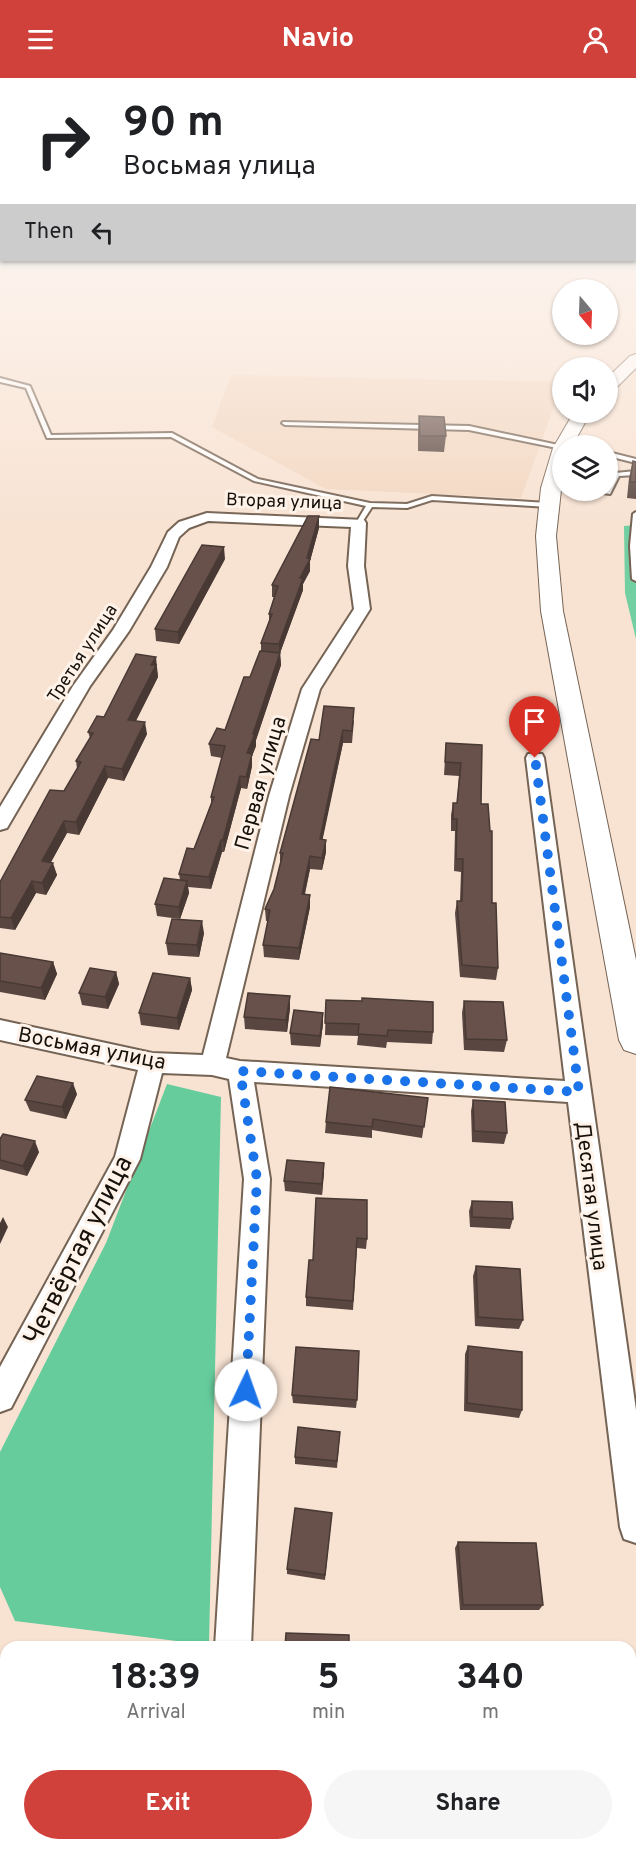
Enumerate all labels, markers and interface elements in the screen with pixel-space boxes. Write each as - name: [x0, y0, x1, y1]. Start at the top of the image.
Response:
- text: Navio: [282, 22, 354, 56]
- icon: menu: [24, 23, 57, 56]
- icon: person: [579, 23, 612, 56]
- text: 90 m: [123, 98, 224, 151]
- icon: right: [24, 102, 102, 180]
- text: Восьмая улица: [123, 150, 316, 184]
- icon: left: [86, 216, 119, 249]
- text: Then: [24, 219, 74, 246]
- north arrow: [552, 279, 618, 345]
- map controls: [552, 279, 618, 501]
- button: sound: [552, 357, 618, 423]
- button: layers: [552, 435, 618, 501]
- street label: Вторая улица: [226, 489, 342, 516]
- street label: Третья улица: [43, 600, 124, 707]
- pin: [509, 696, 560, 758]
- icon: arrive: [518, 705, 551, 738]
- street label: Первая улица: [229, 713, 293, 853]
- street label: Восьмая улица: [16, 1022, 168, 1077]
- street label: Десятая улица: [568, 1120, 613, 1272]
- street label: Четвёртая улица: [17, 1151, 141, 1352]
- position arrow: [214, 1358, 278, 1422]
- text: 18:39: [111, 1656, 201, 1702]
- text: 5: [318, 1656, 340, 1702]
- text: 340: [456, 1656, 525, 1702]
- text: Arrival: [126, 1700, 186, 1726]
- text: min: [312, 1700, 345, 1726]
- text: m: [482, 1700, 499, 1726]
- button: Exit: [24, 1770, 312, 1839]
- button: Share: [324, 1770, 612, 1839]

